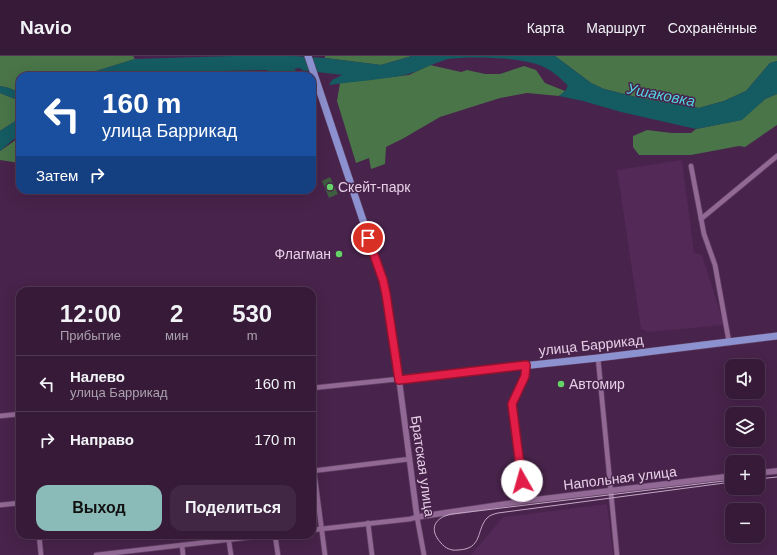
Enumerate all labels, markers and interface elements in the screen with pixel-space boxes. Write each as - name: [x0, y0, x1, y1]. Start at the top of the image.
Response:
- text: Navio: [20, 17, 72, 38]
- text: Карта: [527, 20, 564, 36]
- text: Маршрут: [586, 20, 646, 36]
- text: Сохранённые: [668, 20, 757, 36]
- water label: Ушаковка: [625, 79, 697, 109]
- icon: left: [36, 88, 88, 140]
- text: 160 m: [102, 88, 181, 119]
- text: улица Баррикад: [102, 121, 237, 141]
- icon: right: [86, 164, 108, 186]
- text: Затем: [36, 167, 78, 184]
- place label: Скейт-парк: [338, 179, 411, 195]
- marker: Скейт-парк: [325, 182, 335, 192]
- pin: [351, 221, 385, 255]
- icon: arrive: [357, 227, 379, 249]
- place label: Флагман: [275, 246, 331, 262]
- marker: Флагман: [334, 249, 344, 259]
- text: 12:00: [60, 300, 121, 327]
- text: 2: [170, 300, 183, 327]
- text: 530: [232, 300, 272, 327]
- text: Прибытие: [60, 328, 121, 343]
- text: мин: [165, 328, 188, 343]
- text: m: [247, 328, 258, 343]
- street label: улица Баррикад: [538, 332, 644, 358]
- map controls: [725, 359, 765, 543]
- button: sound: [725, 359, 765, 399]
- text: Налево: [70, 368, 125, 385]
- icon: left: [36, 373, 58, 395]
- text: 160 m: [254, 375, 296, 392]
- place label: Автомир: [569, 376, 625, 392]
- marker: Автомир: [556, 379, 566, 389]
- text: улица Баррикад: [70, 385, 168, 400]
- button: layers: [725, 407, 765, 447]
- street label: Братская улица: [408, 414, 438, 518]
- icon: right: [36, 429, 58, 451]
- text: Направо: [70, 431, 134, 448]
- text: 170 m: [254, 431, 296, 448]
- button: +: [725, 455, 765, 495]
- position arrow: [501, 460, 543, 502]
- street label: Напольная улица: [562, 463, 678, 493]
- button: Выход: [36, 485, 162, 531]
- button: Поделиться: [170, 485, 296, 531]
- button: −: [725, 503, 765, 543]

